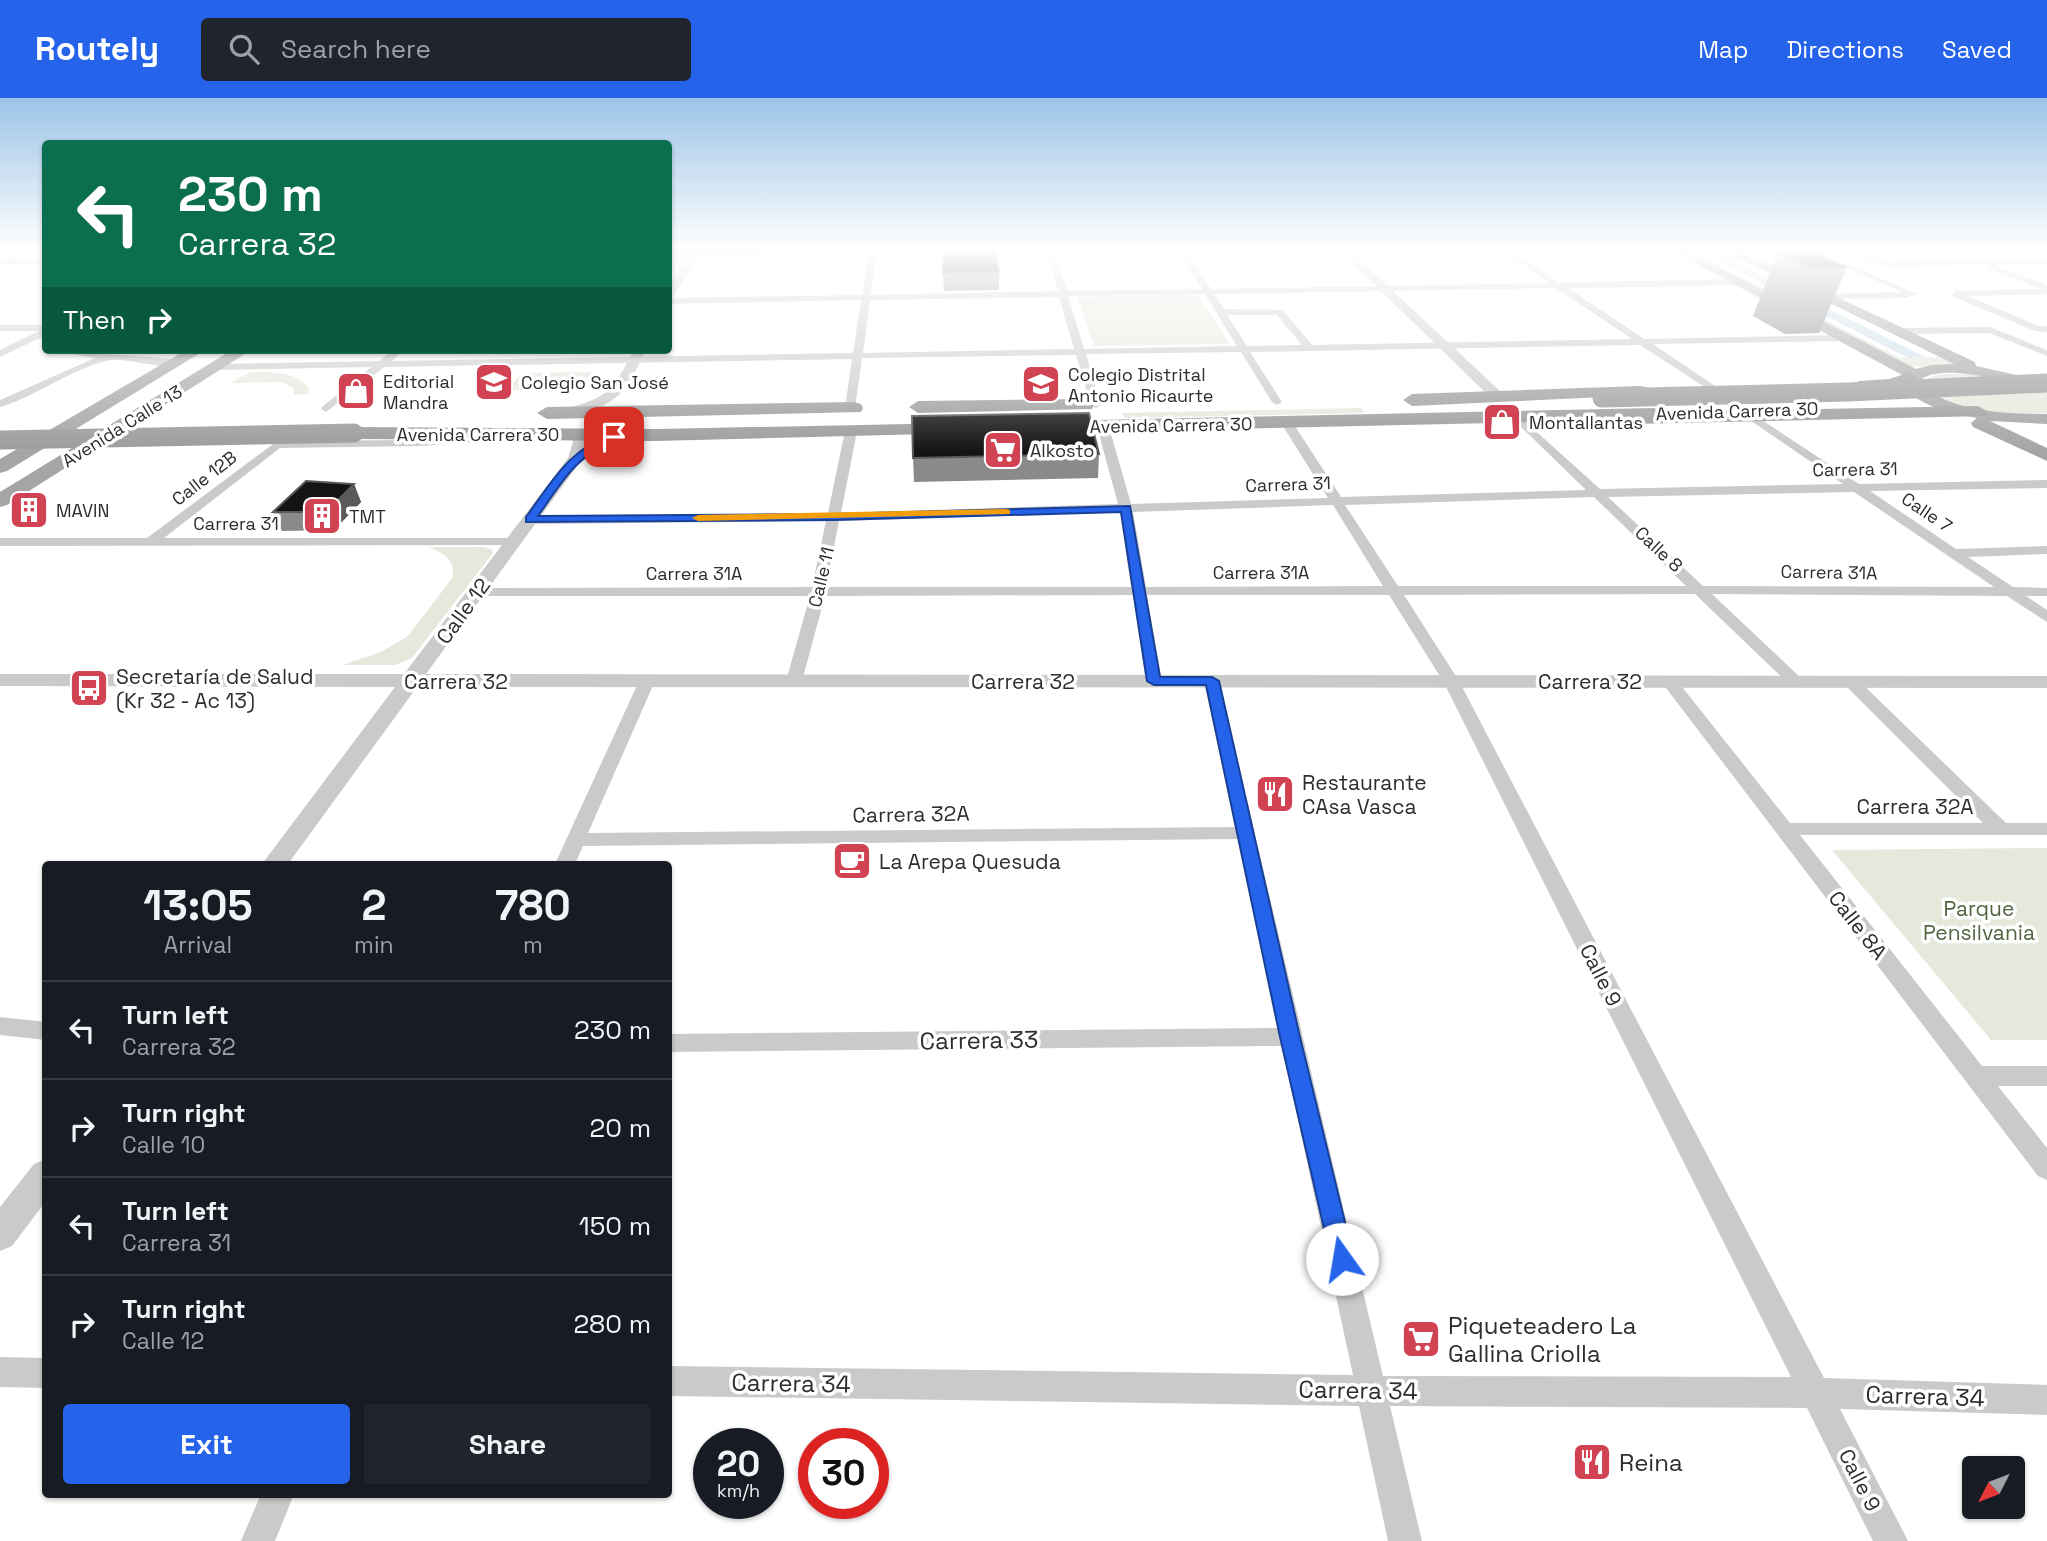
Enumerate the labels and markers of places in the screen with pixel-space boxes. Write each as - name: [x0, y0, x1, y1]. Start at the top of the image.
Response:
- school or university icon: Colegio San José: [473, 361, 515, 403]
- school or university icon: Colegio Distrital Antonio Ricaurte: [1020, 363, 1062, 405]
- place label: Colegio Distrital Antonio Ricaurte: [1068, 363, 1213, 407]
- shop icon: Editorial Mandra: [335, 370, 377, 412]
- place label: Editorial Mandra: [383, 370, 454, 414]
- place label: Colegio San José: [521, 371, 669, 394]
- shop icon: Montallantas: [1481, 401, 1523, 443]
- pin: [584, 407, 644, 467]
- place label: Montallantas: [1529, 411, 1643, 434]
- supermarket icon: Alkosto: [982, 429, 1024, 471]
- place label: Alkosto: [1030, 439, 1094, 462]
- building icon: MAVIN: [8, 489, 50, 531]
- building icon: TMT: [301, 495, 343, 537]
- place label: MAVIN: [56, 499, 109, 522]
- place label: TMT: [349, 505, 386, 528]
- place label: Secretaría de Salud (Kr 32 - Ac 13): [116, 663, 313, 714]
- bus stop icon: Secretaría de Salud (Kr 32 - Ac 13): [68, 667, 110, 709]
- place label: Restaurante CAsa Vasca: [1302, 769, 1427, 820]
- restaurant icon: Restaurante CAsa Vasca: [1254, 773, 1296, 815]
- cafe icon: La Arepa Quesuda: [831, 840, 873, 882]
- place label: La Arepa Quesuda: [879, 848, 1061, 875]
- place label: Piqueteadero La Gallina Criolla: [1448, 1310, 1637, 1369]
- supermarket icon: Piqueteadero La Gallina Criolla: [1400, 1318, 1442, 1360]
- restaurant icon: Reina: [1571, 1441, 1613, 1483]
- place label: Reina: [1619, 1447, 1683, 1478]

